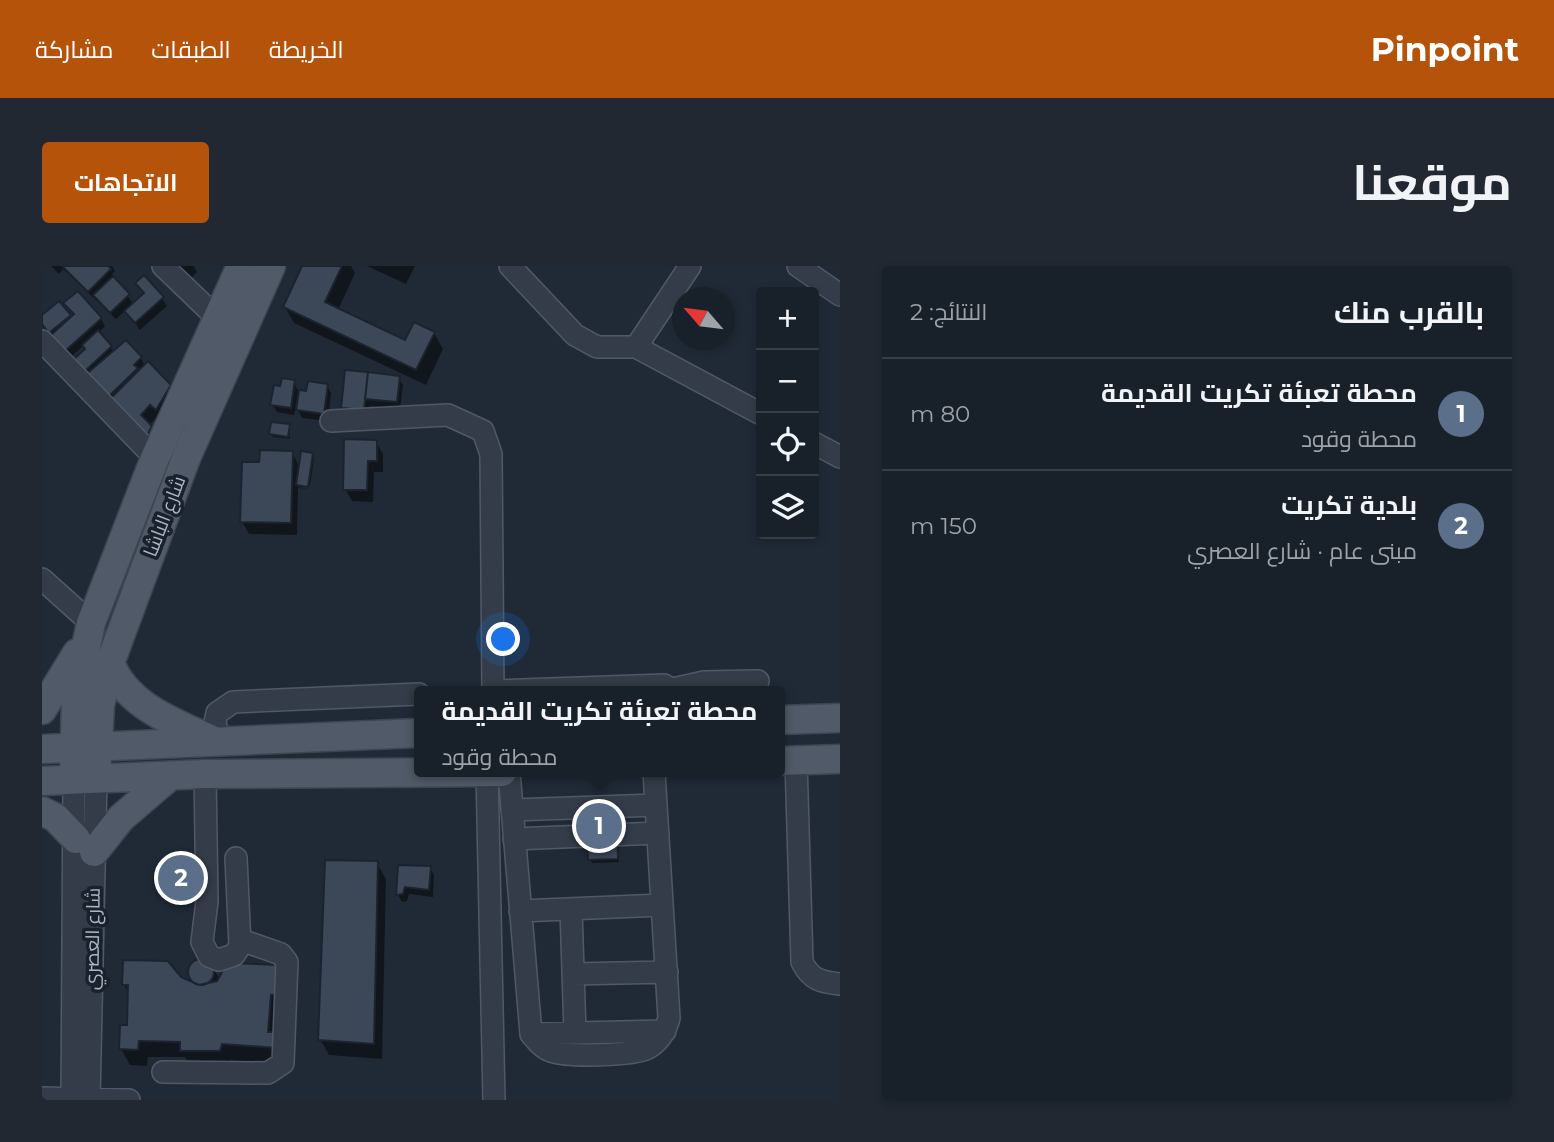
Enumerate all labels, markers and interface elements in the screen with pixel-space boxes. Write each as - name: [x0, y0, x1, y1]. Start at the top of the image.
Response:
- text: Pinpoint: [1371, 29, 1519, 69]
- text: مشاركة: [35, 35, 113, 64]
- text: الطبقات: [151, 35, 231, 64]
- text: الخريطة: [269, 35, 344, 64]
- button: الاتجاهات: [42, 142, 209, 223]
- text: موقعنا: [1352, 153, 1512, 212]
- north arrow: [672, 287, 735, 350]
- map controls: [756, 287, 819, 539]
- button: +: [756, 287, 819, 350]
- text: بالقرب منك: [1334, 294, 1484, 331]
- text: النتائج: 2: [910, 298, 987, 326]
- button: −: [756, 350, 819, 413]
- text: محطة تعبئة تكريت القديمة: [1101, 377, 1417, 409]
- text: 80 m: [910, 400, 970, 428]
- text: 1: [1456, 400, 1466, 428]
- button: locate: [756, 413, 819, 476]
- text: محطة وقود: [1301, 425, 1417, 453]
- street label: شارع الباشا: [139, 473, 192, 561]
- button: layers: [756, 476, 819, 539]
- text: بلدية تكريت: [1281, 489, 1417, 521]
- text: 150 m: [910, 512, 977, 540]
- text: 2: [1454, 512, 1468, 540]
- text: مبنى عام · شارع العصري: [1187, 537, 1417, 565]
- your location: [486, 622, 520, 656]
- popup: [414, 686, 785, 777]
- text: محطة تعبئة تكريت القديمة: [441, 695, 758, 727]
- text: محطة وقود: [441, 743, 558, 771]
- pin: 1: [576, 800, 622, 852]
- pin: 2: [158, 852, 204, 904]
- street label: شارع العصري: [80, 888, 108, 991]

